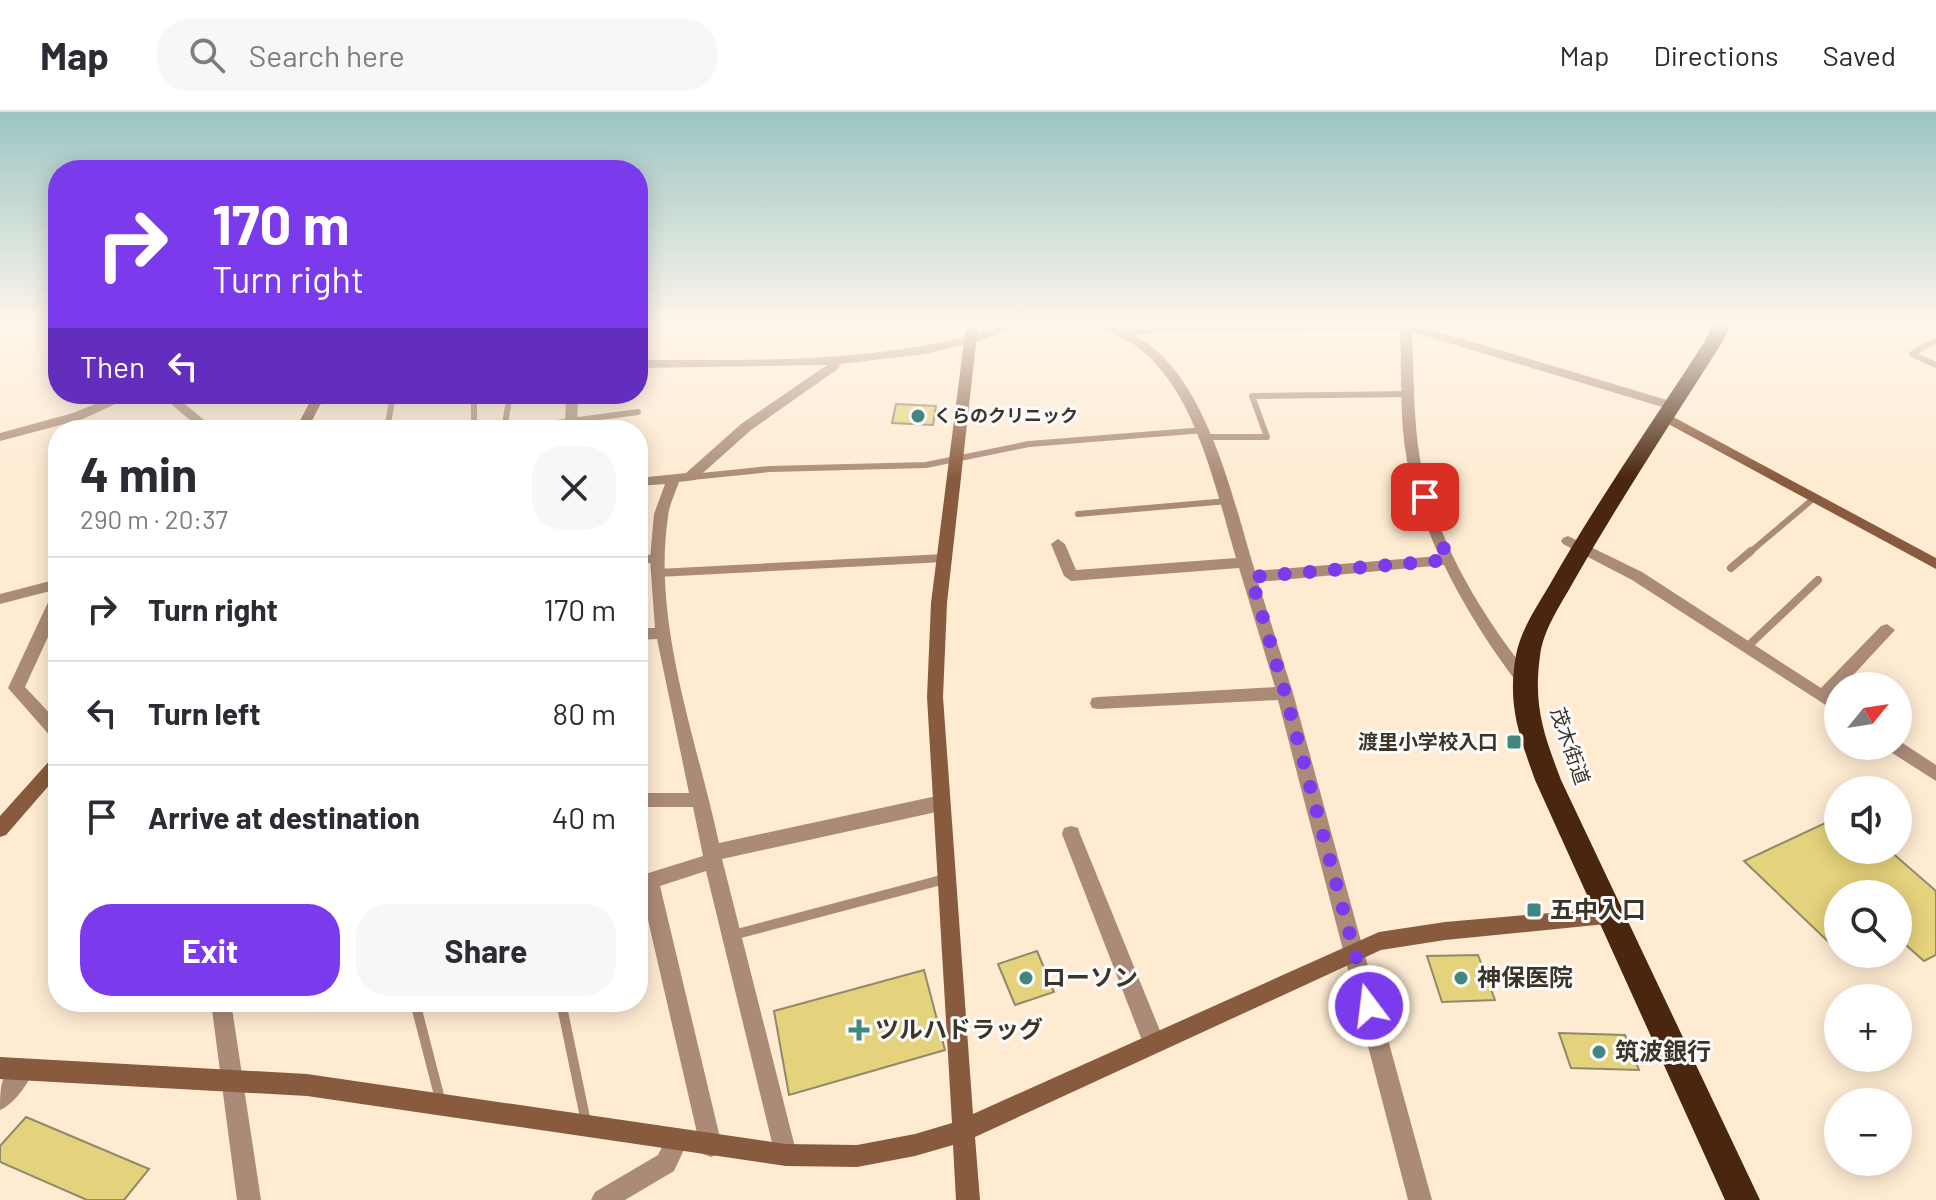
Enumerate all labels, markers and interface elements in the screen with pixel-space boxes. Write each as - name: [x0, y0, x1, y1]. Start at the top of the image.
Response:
- search box: [157, 19, 717, 91]
- text: Map: [40, 32, 109, 78]
- icon: search: [185, 33, 229, 77]
- text: Search here: [249, 37, 405, 73]
- text: Map: [1560, 38, 1609, 72]
- text: Directions: [1653, 38, 1779, 72]
- text: Saved: [1823, 38, 1896, 72]
- text: 170 m: [212, 189, 349, 256]
- icon: right: [80, 192, 184, 296]
- text: Turn right: [212, 257, 364, 300]
- icon: left: [161, 344, 205, 388]
- text: Then: [80, 348, 145, 384]
- place label: くらのクリニック: [934, 404, 1078, 426]
- marker: くらのクリニック: [909, 407, 927, 425]
- text: 4 min: [80, 444, 197, 502]
- button: close: [532, 446, 616, 530]
- pin: [1391, 463, 1459, 531]
- icon: arrive: [1403, 475, 1447, 519]
- text: 290 m · 20:37: [80, 503, 228, 534]
- icon: right: [80, 587, 124, 631]
- text: Turn right: [148, 591, 278, 627]
- text: 170 m: [544, 591, 616, 627]
- north arrow: [1824, 672, 1912, 760]
- map controls: [1824, 672, 1912, 1176]
- icon: left: [80, 691, 124, 735]
- text: Turn left: [148, 695, 261, 731]
- text: 80 m: [553, 695, 616, 731]
- street label: 茂木街道: [1547, 704, 1595, 787]
- place label: 渡里小学校入口: [1358, 729, 1498, 753]
- marker: 渡里小学校入口: [1505, 733, 1523, 751]
- button: sound: [1824, 776, 1912, 864]
- icon: arrive: [80, 795, 124, 839]
- text: Arrive at destination: [148, 799, 420, 835]
- text: 40 m: [552, 799, 616, 835]
- button: search: [1824, 880, 1912, 968]
- place label: 五中入口: [1550, 894, 1646, 923]
- marker: 五中入口: [1525, 901, 1543, 919]
- button: Exit: [80, 904, 340, 996]
- button: Share: [356, 904, 616, 996]
- place label: ローソン: [1042, 962, 1138, 991]
- place label: 神保医院: [1477, 962, 1573, 991]
- position arrow: [1327, 964, 1411, 1048]
- marker: ローソン: [1017, 969, 1035, 987]
- marker: 神保医院: [1452, 969, 1470, 987]
- button: +: [1824, 984, 1912, 1072]
- place label: ツルハドラッグ: [875, 1014, 1043, 1043]
- marker: ツルハドラッグ: [850, 1021, 868, 1039]
- place label: 筑波銀行: [1615, 1036, 1711, 1065]
- marker: 筑波銀行: [1590, 1043, 1608, 1061]
- button: −: [1824, 1088, 1912, 1176]

